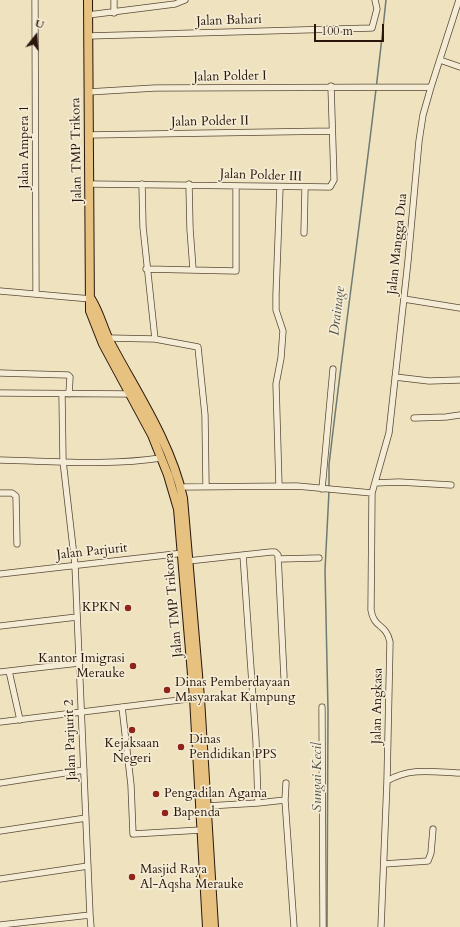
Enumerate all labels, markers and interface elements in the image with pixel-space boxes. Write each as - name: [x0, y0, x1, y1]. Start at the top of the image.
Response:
- street label: Jalan Bahari: [196, 12, 262, 30]
- north arrow: [16, 16, 56, 56]
- text: U: [33, 16, 46, 33]
- scale bar: [316, 16, 386, 42]
- text: 100 m: [321, 23, 353, 39]
- street label: Jalan Polder I: [193, 69, 267, 85]
- street label: Jalan TMP Trikora: [68, 97, 86, 203]
- street label: Jalan Ampera 1: [17, 105, 33, 189]
- street label: Jalan Polder II: [171, 114, 249, 130]
- street label: Jalan Polder III: [220, 167, 302, 185]
- street label: Jalan Mangga Dua: [385, 192, 411, 296]
- water label: Drainage: [327, 285, 349, 337]
- street label: Jalan Parjurit: [56, 541, 128, 563]
- street label: Jalan TMP Trikora: [162, 552, 186, 658]
- place label: KPKN: [82, 600, 120, 616]
- marker: KPKN: [123, 603, 133, 613]
- place label: Kantor Imigrasi Merauke: [38, 651, 125, 682]
- marker: Kantor Imigrasi Merauke: [128, 661, 138, 671]
- street label: Jalan Angkasa: [370, 668, 386, 744]
- place label: Dinas Pemberdayaan Masyarakat Kampung: [175, 675, 295, 706]
- marker: Dinas Pemberdayaan Masyarakat Kampung: [162, 685, 172, 695]
- street label: Jalan Parjurit 2: [62, 699, 80, 781]
- marker: Kejaksaan Negeri: [127, 725, 137, 735]
- place label: Dinas Pendidikan PPS: [189, 732, 276, 763]
- place label: Kejaksaan Negeri: [105, 736, 159, 767]
- marker: Dinas Pendidikan PPS: [176, 742, 186, 752]
- water label: Sungai Kecil: [310, 742, 326, 812]
- place label: Pengadilan Agama: [164, 786, 267, 802]
- marker: Pengadilan Agama: [151, 789, 161, 799]
- place label: Bapenda: [173, 805, 220, 821]
- marker: Bapenda: [160, 808, 170, 818]
- place label: Masjid Raya Al-Aqsha Merauke: [140, 862, 244, 893]
- marker: Masjid Raya Al-Aqsha Merauke: [127, 872, 137, 882]

